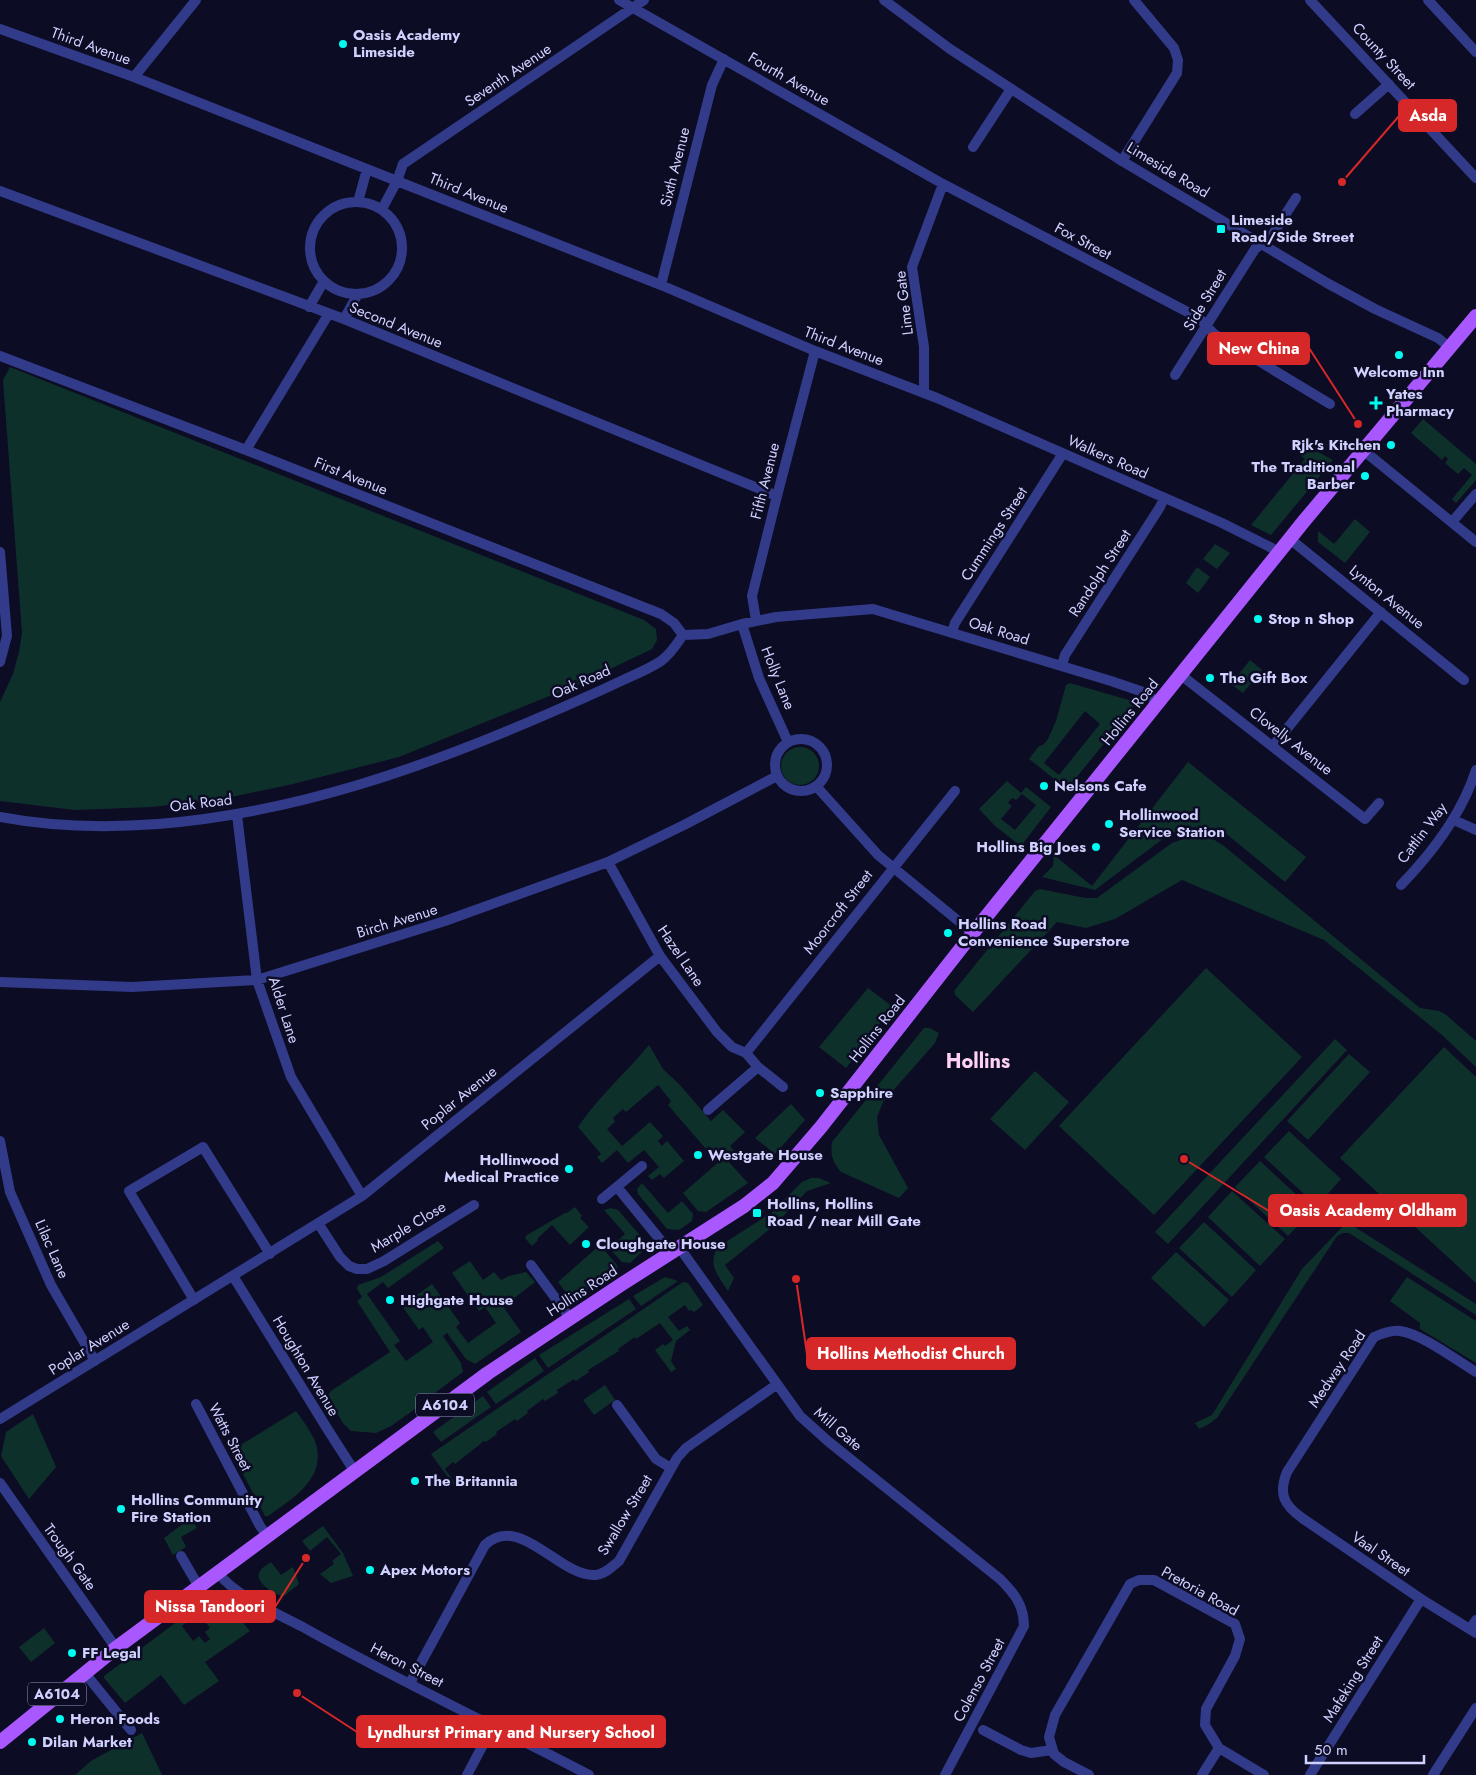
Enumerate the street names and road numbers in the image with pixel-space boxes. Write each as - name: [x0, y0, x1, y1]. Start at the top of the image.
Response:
- street label: County Street: [1347, 18, 1421, 95]
- street label: Third Avenue: [48, 21, 134, 71]
- street label: Seventh Avenue: [460, 38, 556, 112]
- street label: Fourth Avenue: [744, 47, 834, 111]
- street label: Sixth Avenue: [655, 125, 696, 209]
- street label: Limeside Road: [1122, 137, 1214, 203]
- street label: Third Avenue: [426, 167, 512, 219]
- street label: Fox Street: [1051, 217, 1116, 265]
- street label: Side Street: [1178, 265, 1232, 335]
- street label: Lime Gate: [889, 269, 919, 336]
- street label: Second Avenue: [346, 296, 446, 354]
- street label: Third Avenue: [801, 321, 887, 371]
- street label: Walkers Road: [1064, 429, 1152, 485]
- street label: Fifth Avenue: [745, 440, 785, 522]
- street label: First Avenue: [311, 451, 391, 501]
- street label: Cummings Street: [955, 482, 1033, 585]
- street label: Randolph Street: [1063, 525, 1137, 621]
- street label: Lynton Avenue: [1345, 560, 1430, 634]
- street label: Oak Road: [966, 611, 1032, 651]
- street label: Holly Lane: [755, 643, 801, 713]
- street label: Oak Road: [548, 659, 614, 705]
- street label: Hollins Road: [1096, 674, 1164, 750]
- street label: Clovelly Avenue: [1245, 701, 1338, 781]
- street label: Oak Road: [169, 788, 233, 818]
- street label: Cattlin Way: [1392, 798, 1453, 868]
- street label: Moorcroft Street: [798, 865, 878, 959]
- street label: Birch Avenue: [354, 898, 440, 944]
- street label: Hazel Lane: [652, 921, 710, 991]
- street label: Alder Lane: [263, 974, 305, 1046]
- street label: Hollins Road: [844, 991, 910, 1067]
- street label: Poplar Avenue: [417, 1060, 502, 1135]
- street label: Marple Close: [366, 1196, 450, 1258]
- street label: Lilac Lane: [29, 1216, 75, 1282]
- street label: Hollins Road: [542, 1260, 622, 1322]
- street label: Houghton Avenue: [267, 1311, 345, 1421]
- street label: Poplar Avenue: [44, 1313, 134, 1381]
- street label: Medway Road: [1303, 1326, 1371, 1412]
- road number: A6104: [416, 1394, 474, 1416]
- street label: Watts Street: [203, 1399, 257, 1475]
- street label: Mill Gate: [809, 1402, 867, 1456]
- street label: Swallow Street: [592, 1470, 658, 1560]
- street label: Trough Gate: [38, 1519, 102, 1595]
- street label: Vaal Street: [1347, 1526, 1415, 1582]
- street label: Pretoria Road: [1157, 1561, 1243, 1621]
- street label: Mafeking Street: [1318, 1631, 1389, 1727]
- street label: Colenso Street: [948, 1634, 1011, 1726]
- street label: Heron Street: [366, 1637, 448, 1693]
- road number: A6104: [28, 1682, 86, 1706]

